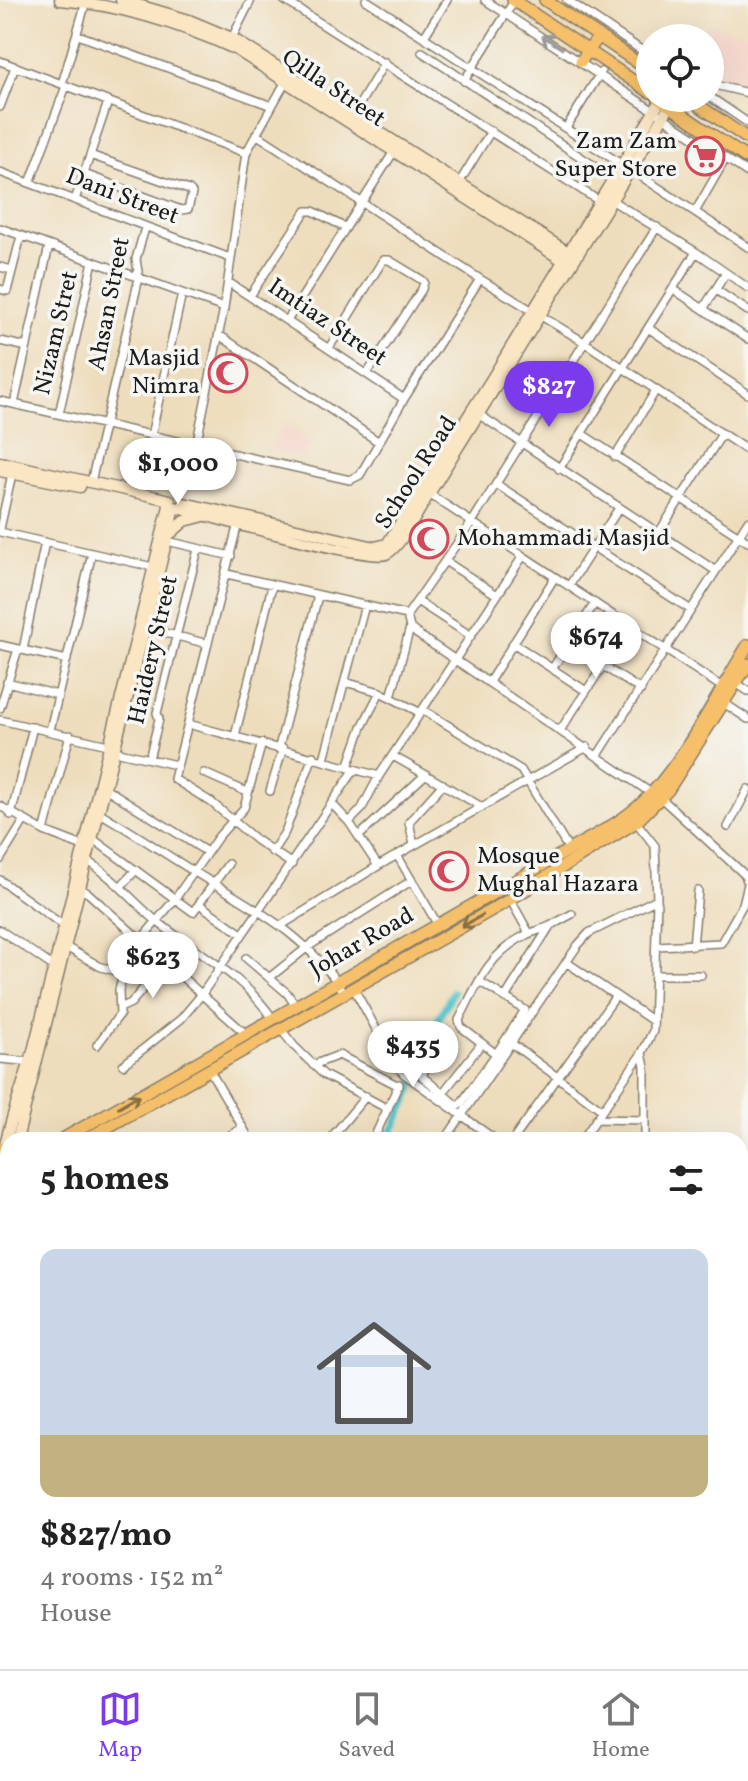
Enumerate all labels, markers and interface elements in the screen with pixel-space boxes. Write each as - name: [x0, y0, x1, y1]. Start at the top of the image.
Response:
- map controls: [636, 24, 724, 112]
- button: locate: [636, 24, 724, 112]
- one-way arrow: [541, 34, 563, 51]
- street label: Qilla Street: [274, 42, 392, 136]
- place label: Zam Zam Super Store: [555, 125, 677, 187]
- supermarket icon: Zam Zam Super Store: [684, 135, 726, 177]
- street label: Dani Street: [60, 160, 184, 234]
- street label: Ahsan Street: [80, 234, 140, 374]
- street label: Nizam Stret: [26, 268, 88, 398]
- street label: Imtiaz Street: [261, 271, 393, 375]
- place label: Masjid Nimra: [128, 342, 200, 404]
- mosque icon: Masjid Nimra: [207, 352, 249, 394]
- pin: $827: [502, 361, 596, 429]
- text: $827: [522, 369, 576, 405]
- street label: School Road: [368, 410, 466, 536]
- pin: $1,000: [113, 438, 243, 506]
- text: $1,000: [137, 446, 219, 482]
- mosque icon: Mohammadi Masjid: [408, 518, 450, 560]
- place label: Mohammadi Masjid: [457, 522, 670, 556]
- street label: Haidery Street: [120, 572, 188, 728]
- pin: $674: [549, 612, 643, 680]
- text: $674: [569, 620, 623, 656]
- place label: Mosque Mughal Hazara: [477, 840, 639, 902]
- mosque icon: Mosque Mughal Hazara: [428, 850, 470, 892]
- street label: Johar Road: [303, 899, 421, 987]
- one-way arrow: [461, 913, 484, 929]
- pin: $623: [106, 932, 200, 1000]
- text: $623: [125, 940, 181, 976]
- pin: $435: [366, 1021, 460, 1089]
- text: $435: [385, 1029, 441, 1065]
- one-way arrow: [117, 1093, 140, 1109]
- text: 5 homes: [40, 1157, 170, 1204]
- icon: filters: [664, 1158, 708, 1202]
- icon: home: [302, 1301, 446, 1445]
- text: $827/mo: [40, 1513, 172, 1560]
- text: 4 rooms · 152 m²: [40, 1560, 223, 1596]
- text: House: [40, 1596, 112, 1632]
- tab: Map: [98, 1687, 142, 1766]
- tab: Saved: [339, 1687, 395, 1766]
- tab: Home: [592, 1687, 650, 1766]

